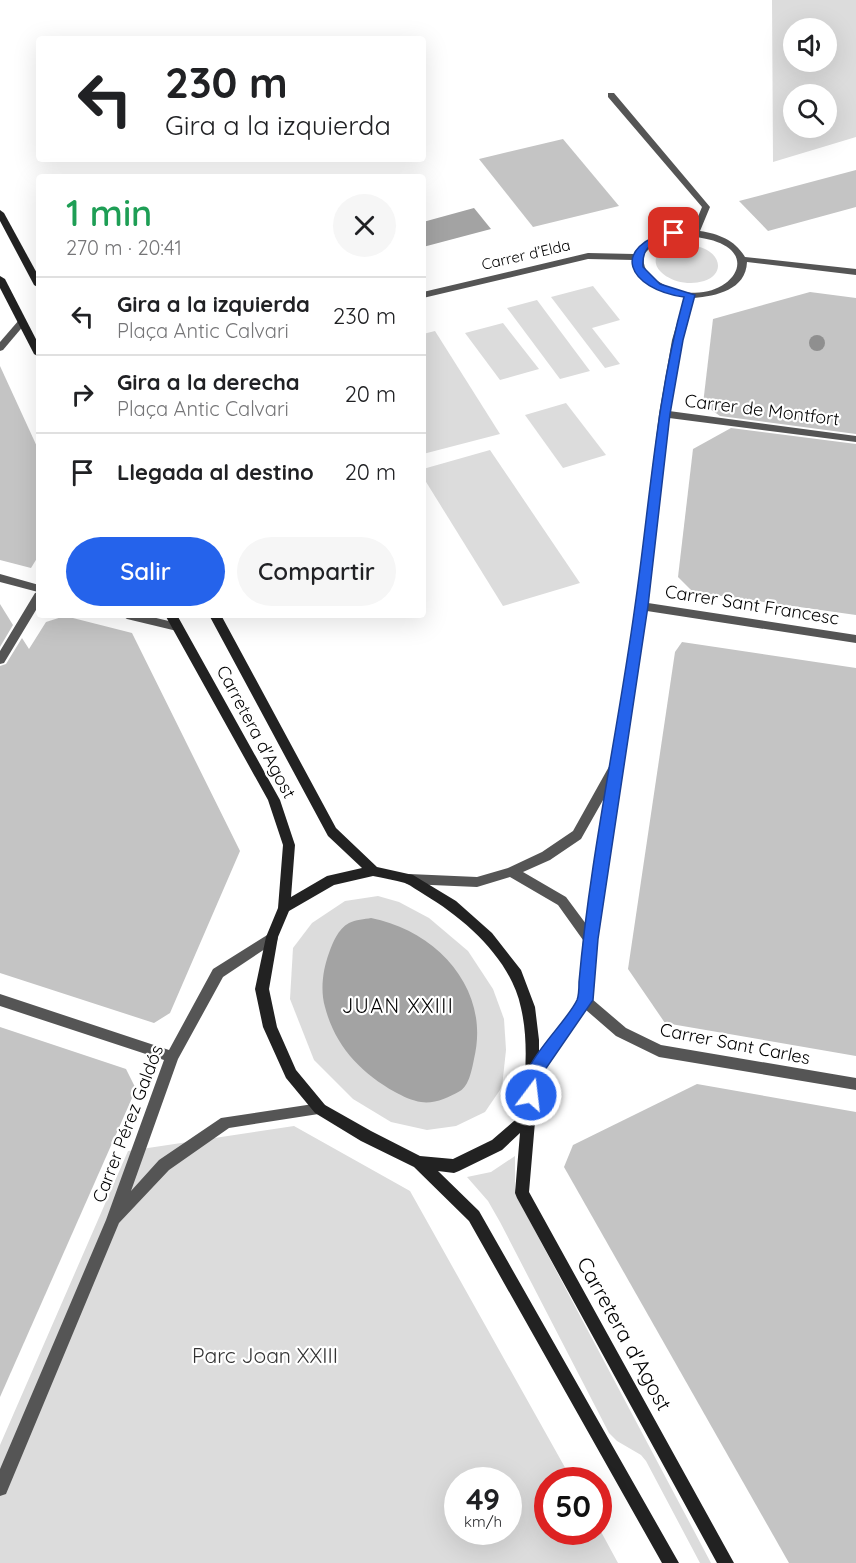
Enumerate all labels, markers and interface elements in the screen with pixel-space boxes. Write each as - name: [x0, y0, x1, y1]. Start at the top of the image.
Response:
- map controls: [783, 18, 837, 138]
- button: sound: [783, 18, 837, 72]
- text: 230 m: [165, 56, 288, 109]
- icon: left: [66, 60, 144, 138]
- button: search: [783, 84, 837, 138]
- text: Gira a la izquierda: [165, 108, 391, 142]
- text: 1 min: [66, 190, 152, 235]
- button: close: [333, 194, 396, 257]
- pin: [648, 207, 699, 258]
- icon: arrive: [657, 216, 690, 249]
- text: 270 m · 20:41: [66, 235, 182, 260]
- street label: Carrer d’Elda: [480, 235, 572, 274]
- text: Gira a la izquierda: [117, 290, 310, 318]
- icon: left: [66, 300, 99, 333]
- text: 230 m: [333, 302, 396, 330]
- text: Plaça Antic Calvari: [117, 318, 289, 343]
- text: Gira a la derecha: [117, 368, 300, 396]
- icon: right: [66, 378, 99, 411]
- text: 20 m: [345, 380, 396, 408]
- street label: Carrer de Montfort: [683, 389, 841, 430]
- text: Plaça Antic Calvari: [117, 396, 289, 421]
- icon: arrive: [66, 456, 99, 489]
- text: Llegada al destino: [117, 458, 314, 486]
- text: 20 m: [345, 458, 396, 486]
- button: Salir: [66, 537, 225, 606]
- button: Compartir: [237, 537, 396, 606]
- street label: Carrer Sant Francesc: [663, 579, 841, 630]
- street label: Carretera d'Agost: [212, 661, 301, 802]
- district label: JUAN XXIII: [342, 993, 454, 1018]
- street label: Carrer Sant Carles: [658, 1018, 812, 1069]
- street label: Carrer Pérez Galdós: [87, 1042, 168, 1206]
- position arrow: [499, 1063, 563, 1127]
- street label: Carretera d'Agost: [572, 1252, 678, 1415]
- park label: Parc Joan XXIII: [192, 1342, 338, 1368]
- speed limit sign: 50: [534, 1467, 612, 1545]
- text: 49: [466, 1480, 500, 1518]
- text: km/h: [464, 1512, 502, 1531]

